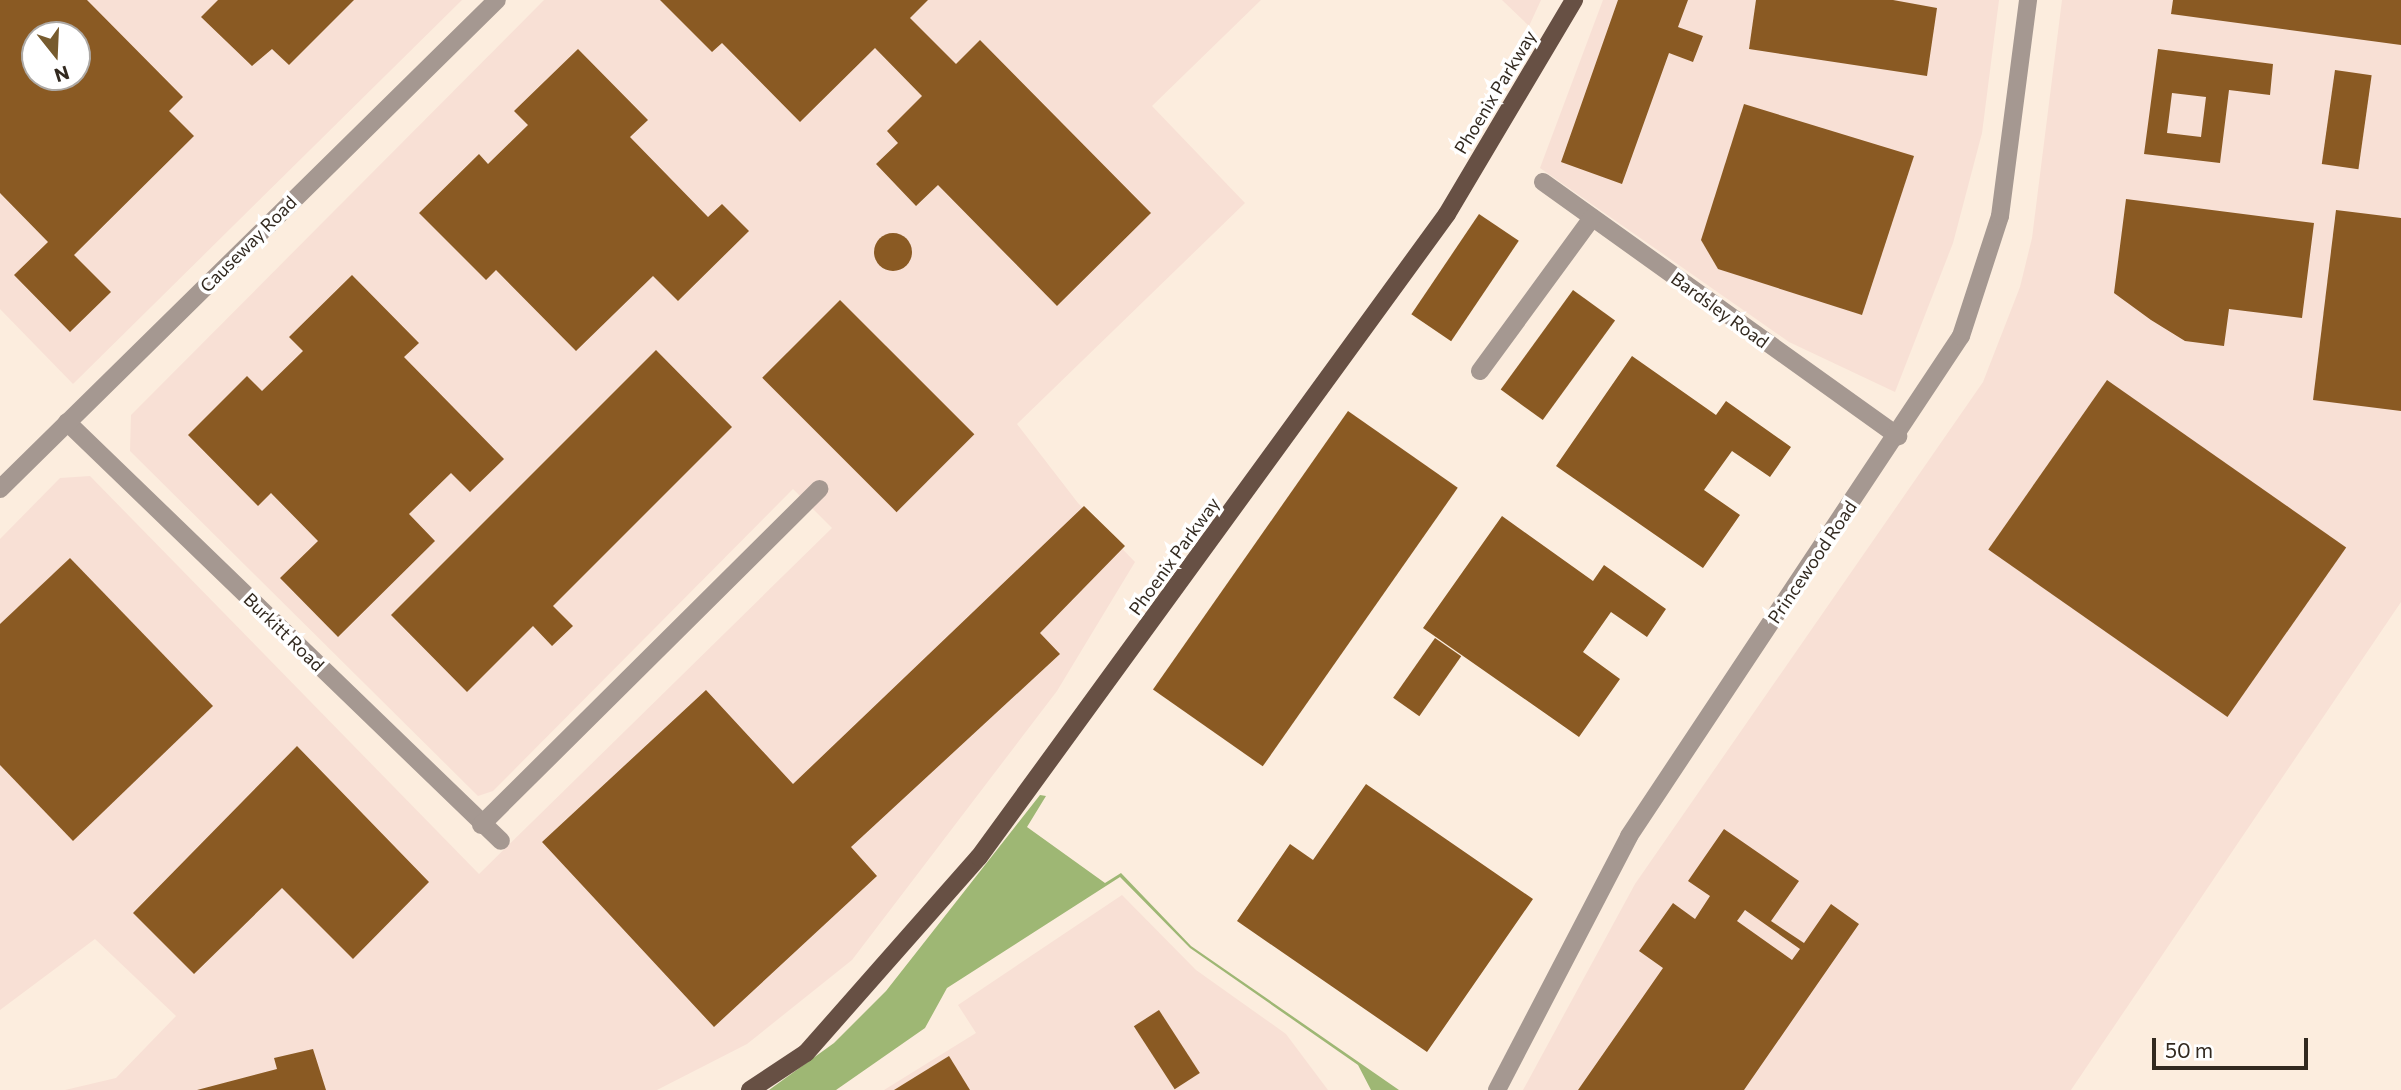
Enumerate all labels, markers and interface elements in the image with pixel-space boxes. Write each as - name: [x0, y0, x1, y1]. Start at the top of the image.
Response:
- north arrow: [21, 21, 91, 91]
- street label: Phoenix Parkway: [1450, 26, 1540, 158]
- text: N: [52, 61, 72, 88]
- street label: Causeway Road: [195, 191, 301, 297]
- street label: Bardsley Road: [1667, 267, 1773, 353]
- street label: Phoenix Parkway: [1124, 493, 1224, 619]
- street label: Princewood Road: [1763, 497, 1861, 627]
- street label: Burkitt Road: [239, 588, 329, 676]
- scale bar: [2156, 1024, 2312, 1068]
- text: 50 m: [2165, 1037, 2213, 1062]

